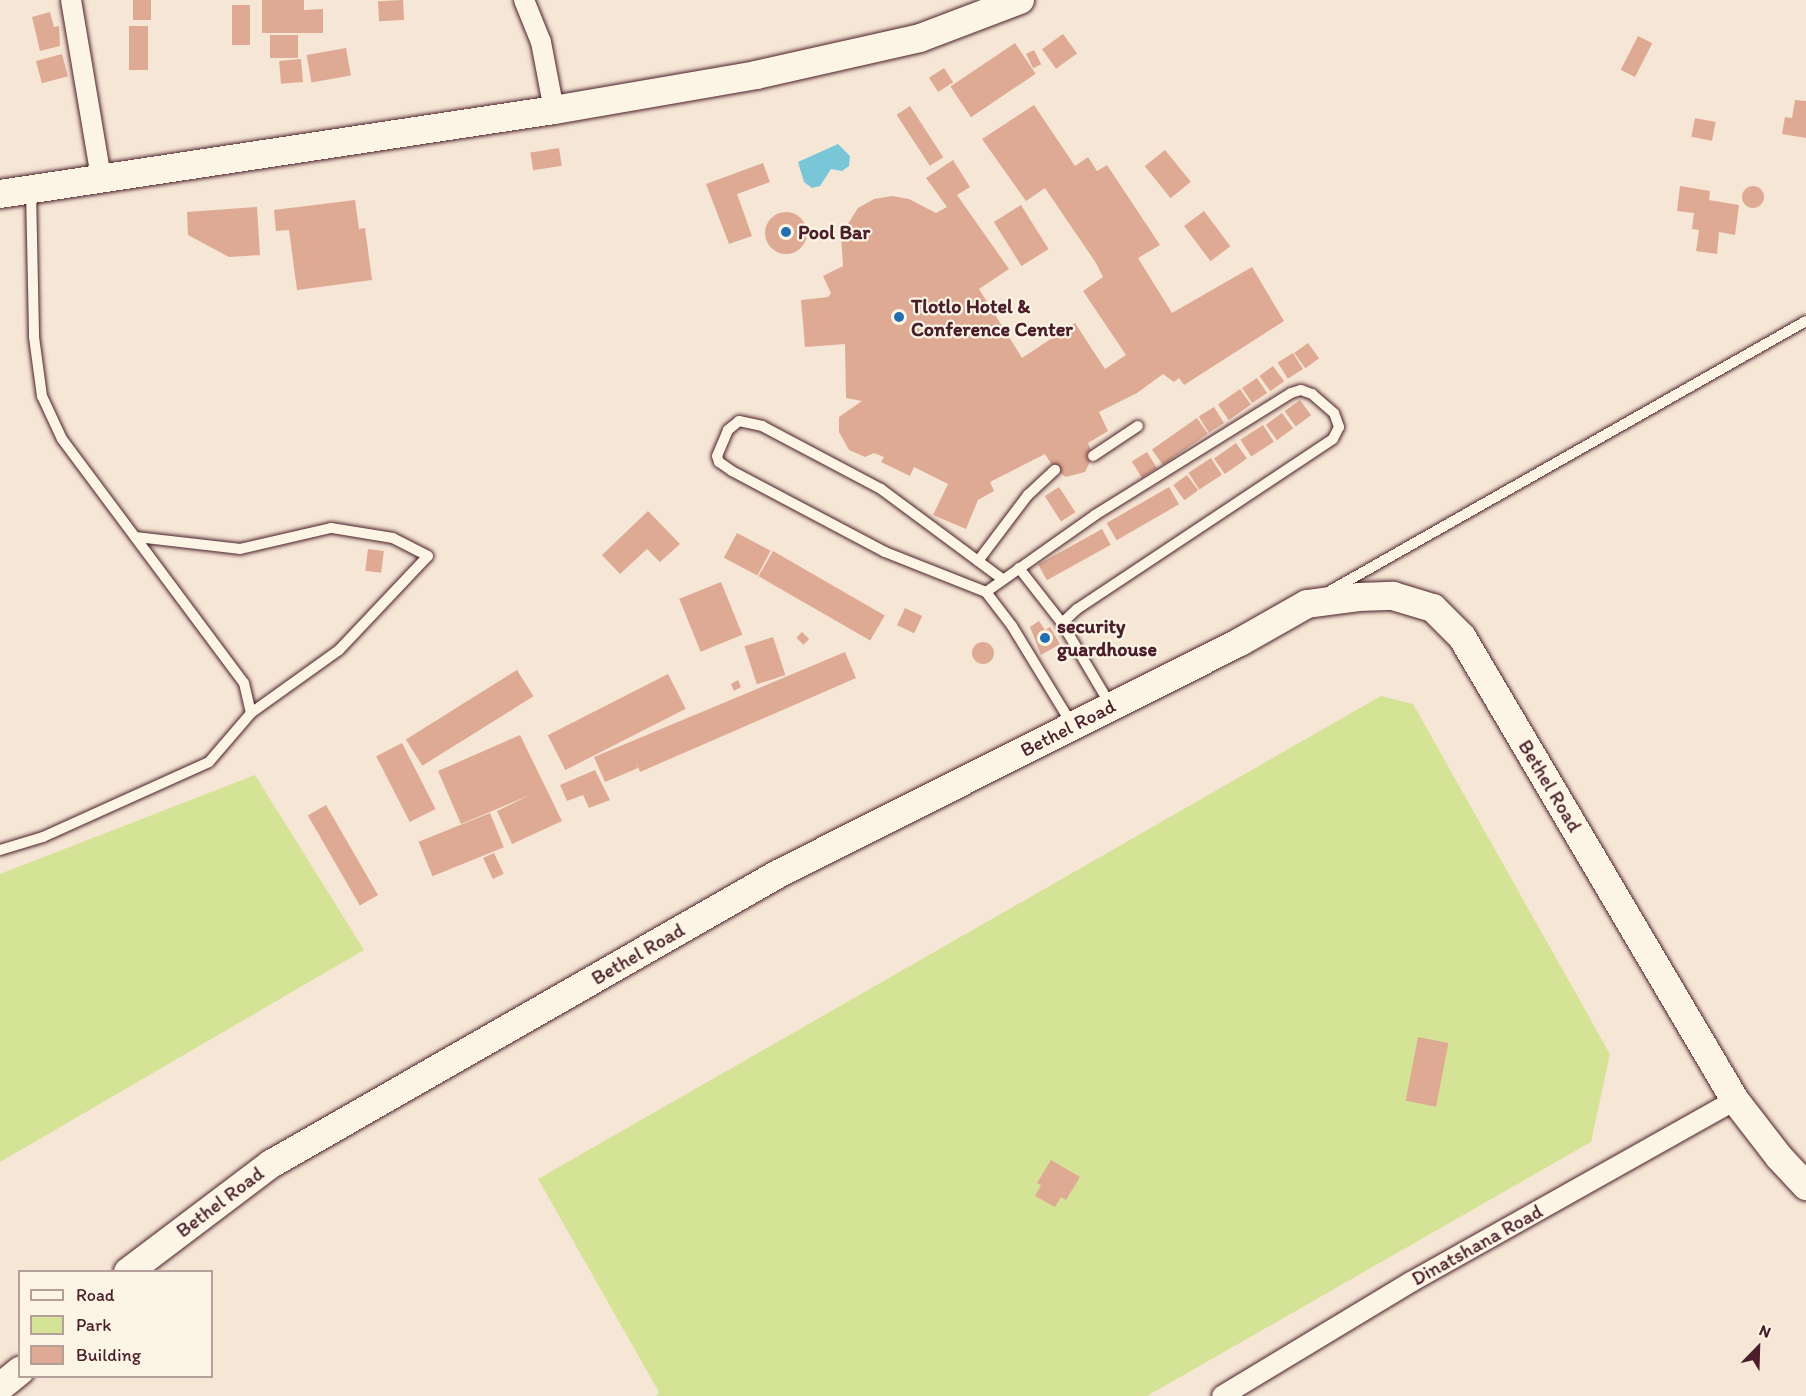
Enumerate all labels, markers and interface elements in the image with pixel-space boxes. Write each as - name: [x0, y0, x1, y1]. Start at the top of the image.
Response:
- place label: Pool Bar: [798, 220, 871, 244]
- marker: Pool Bar: [779, 225, 793, 239]
- place label: Tlotlo Hotel & Conference Center: [911, 294, 1073, 341]
- marker: Tlotlo Hotel & Conference Center: [892, 310, 906, 324]
- place label: security guardhouse: [1057, 614, 1157, 661]
- marker: security guardhouse: [1038, 631, 1052, 645]
- street label: Bethel Road: [1017, 694, 1119, 762]
- street label: Bethel Road: [1513, 736, 1587, 836]
- street label: Bethel Road: [587, 918, 689, 990]
- street label: Bethel Road: [172, 1161, 268, 1243]
- street label: Dinatshana Road: [1407, 1199, 1547, 1291]
- legend: [18, 1270, 213, 1378]
- text: Road: [76, 1284, 115, 1306]
- text: Park: [76, 1314, 111, 1336]
- north arrow: [1728, 1318, 1788, 1378]
- text: N: [1757, 1320, 1774, 1342]
- text: Building: [76, 1344, 141, 1366]

